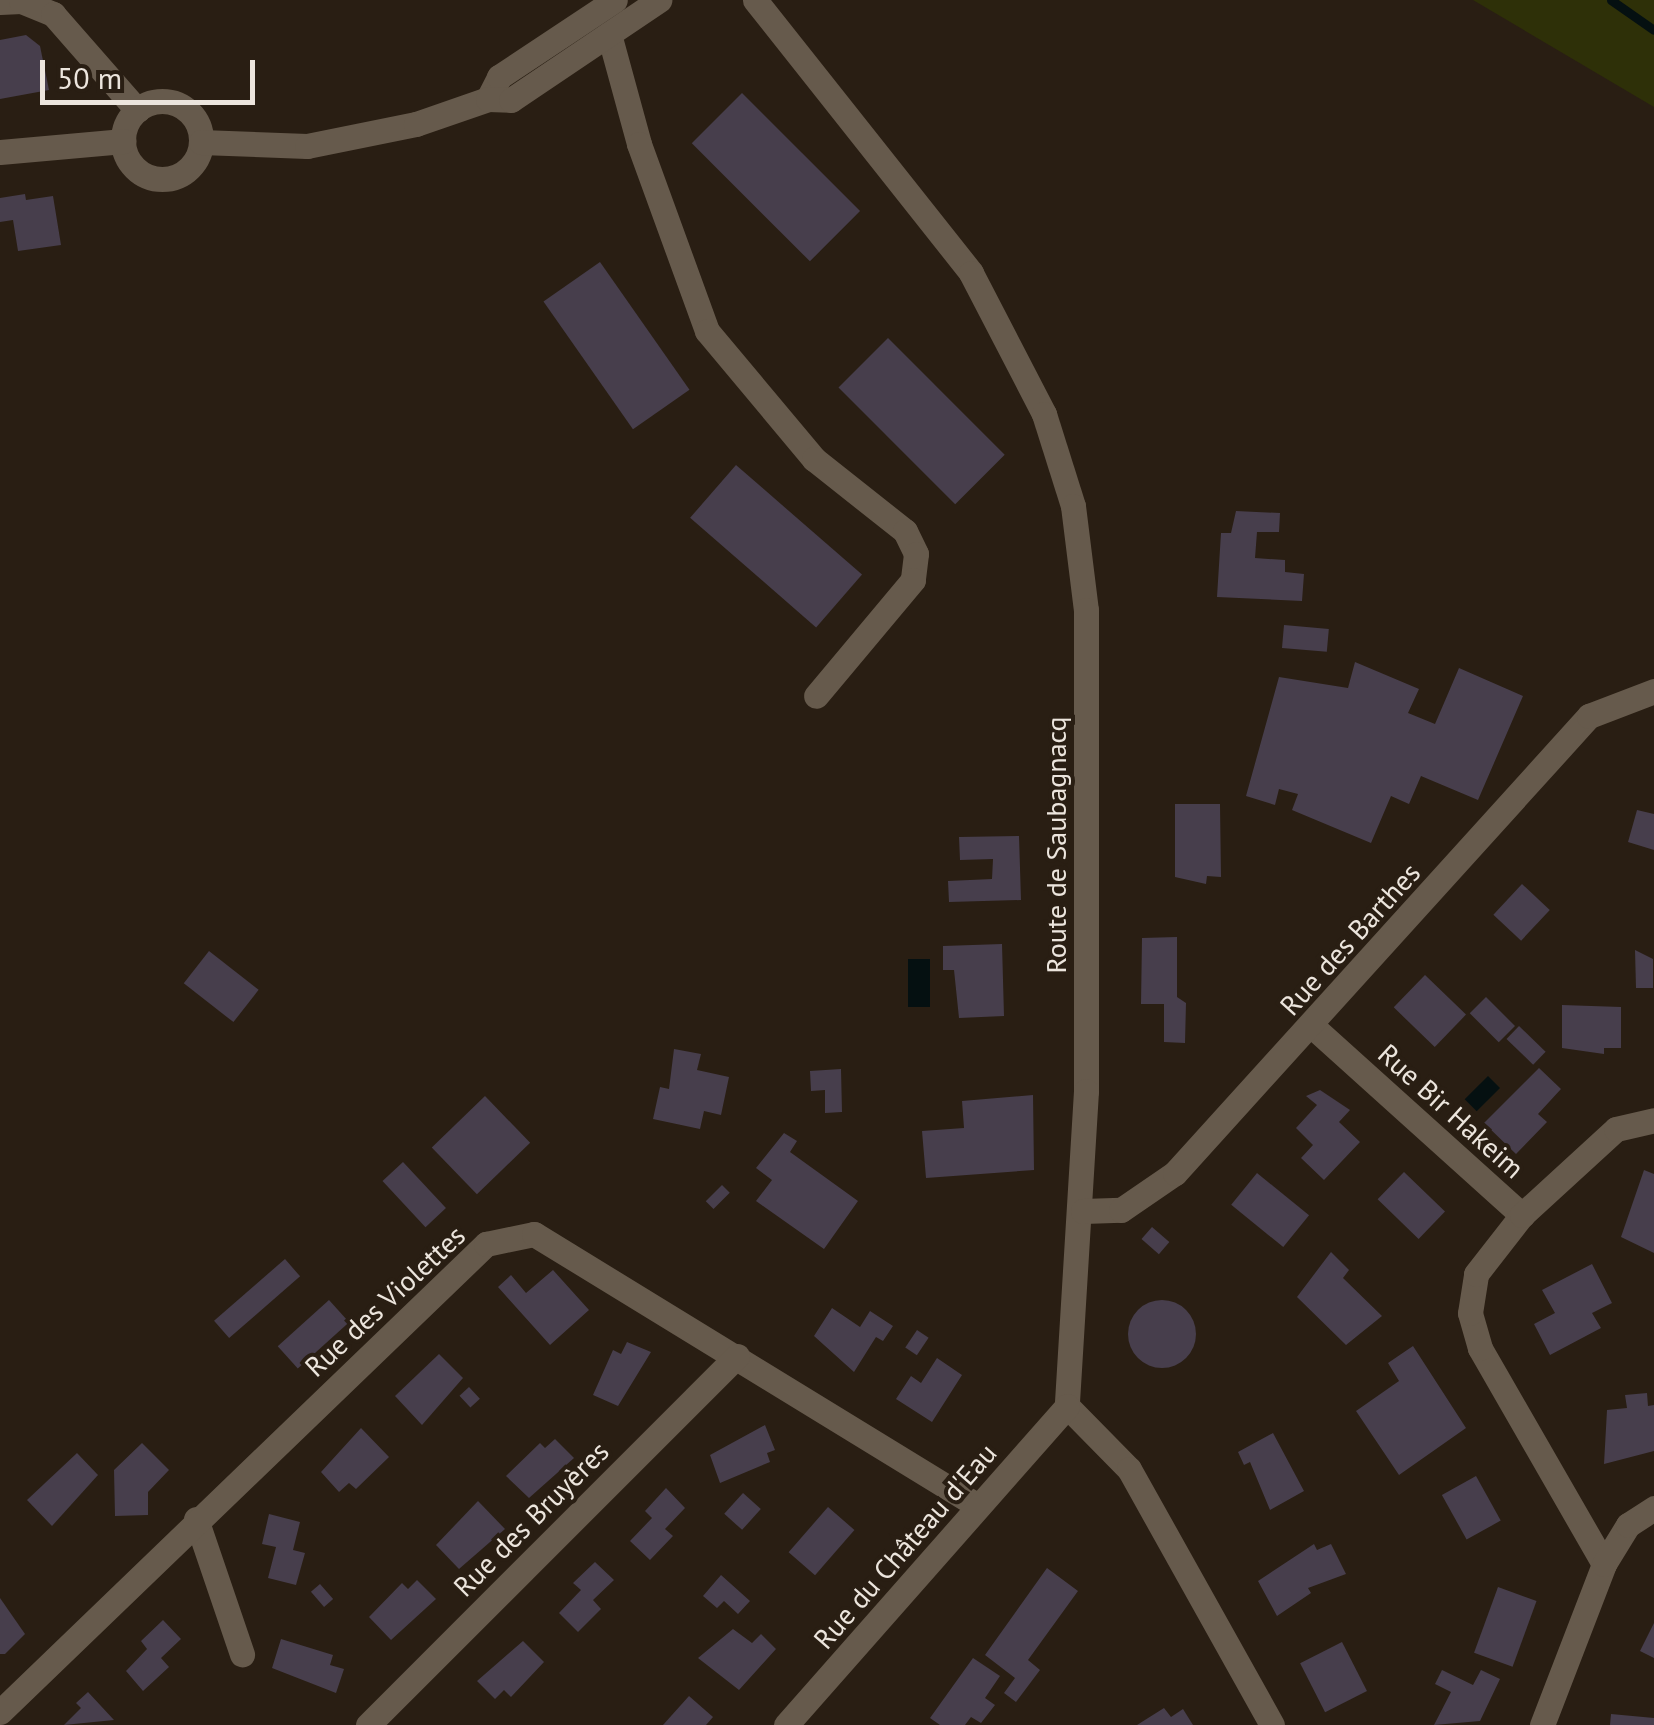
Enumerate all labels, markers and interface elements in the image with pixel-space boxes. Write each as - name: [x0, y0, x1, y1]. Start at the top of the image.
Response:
- scale bar: [45, 40, 260, 102]
- text: 50 m: [57, 58, 122, 97]
- street label: Route de Saubagnacq: [1039, 716, 1073, 974]
- street label: Rue des Barthes: [1273, 856, 1427, 1022]
- street label: Rue Bir Hakeim: [1371, 1037, 1531, 1185]
- street label: Rue des Violettes: [298, 1218, 472, 1384]
- street label: Rue des Bruyères: [447, 1435, 615, 1603]
- street label: Rue du Château d'Eau: [807, 1436, 1003, 1656]

